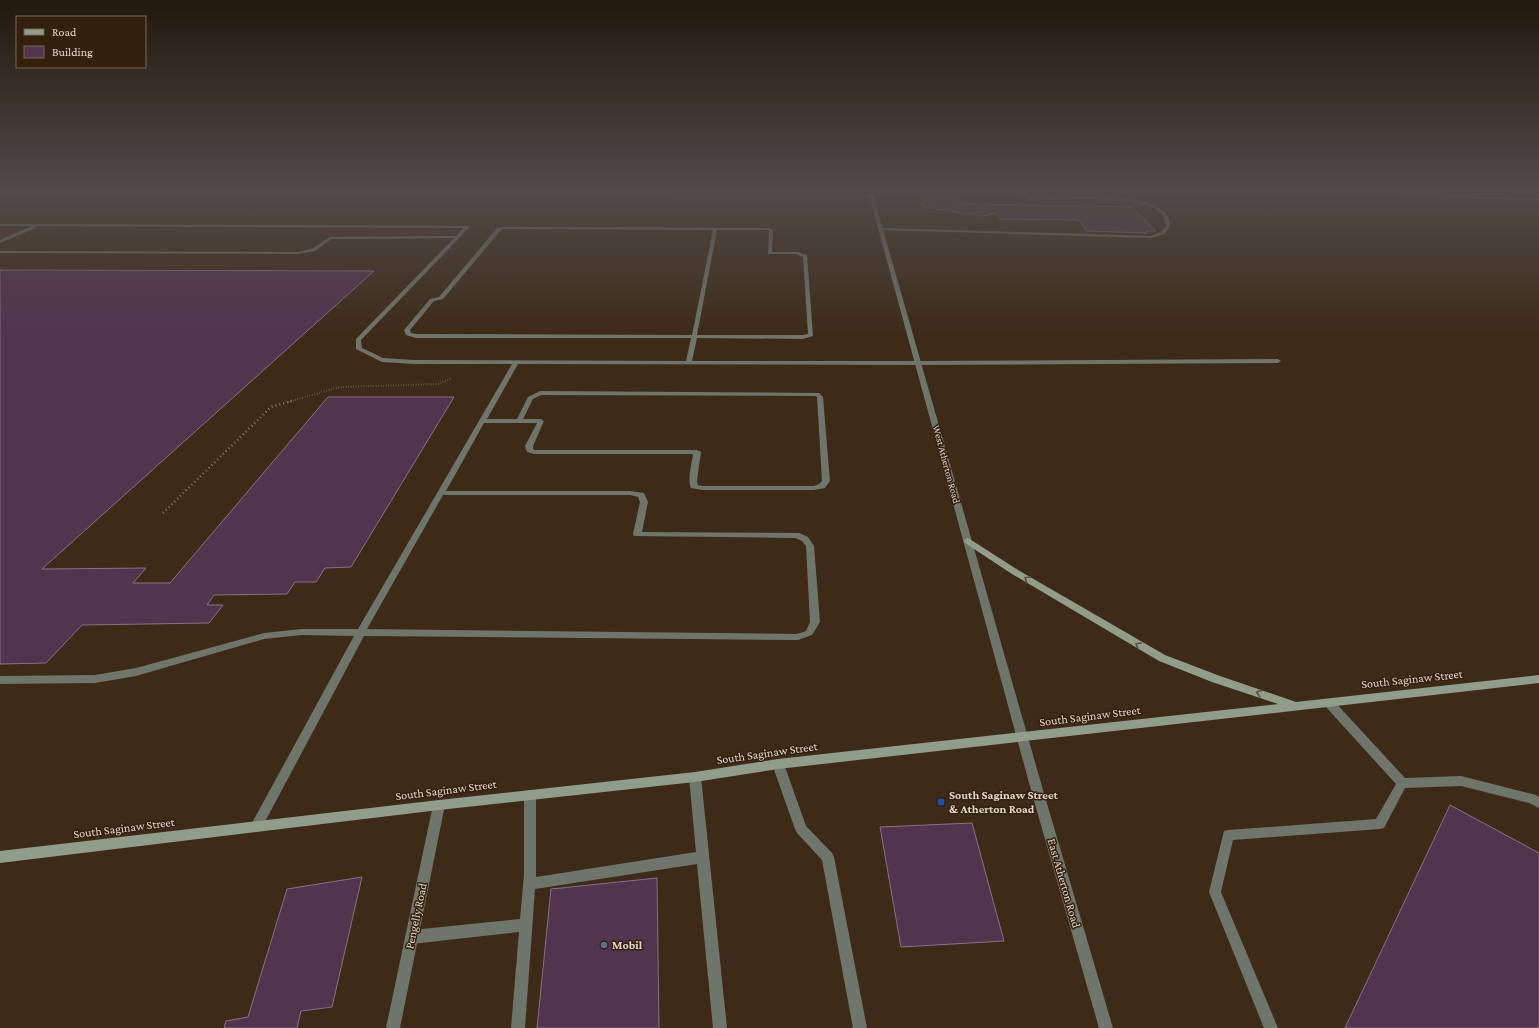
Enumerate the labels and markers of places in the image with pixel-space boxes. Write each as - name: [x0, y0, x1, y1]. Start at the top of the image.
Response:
- place label: South Saginaw Street & Atherton Road: [949, 788, 1058, 816]
- marker: South Saginaw Street & Atherton Road: [936, 797, 946, 807]
- place label: Mobil: [612, 938, 643, 952]
- marker: Mobil: [599, 940, 609, 950]

